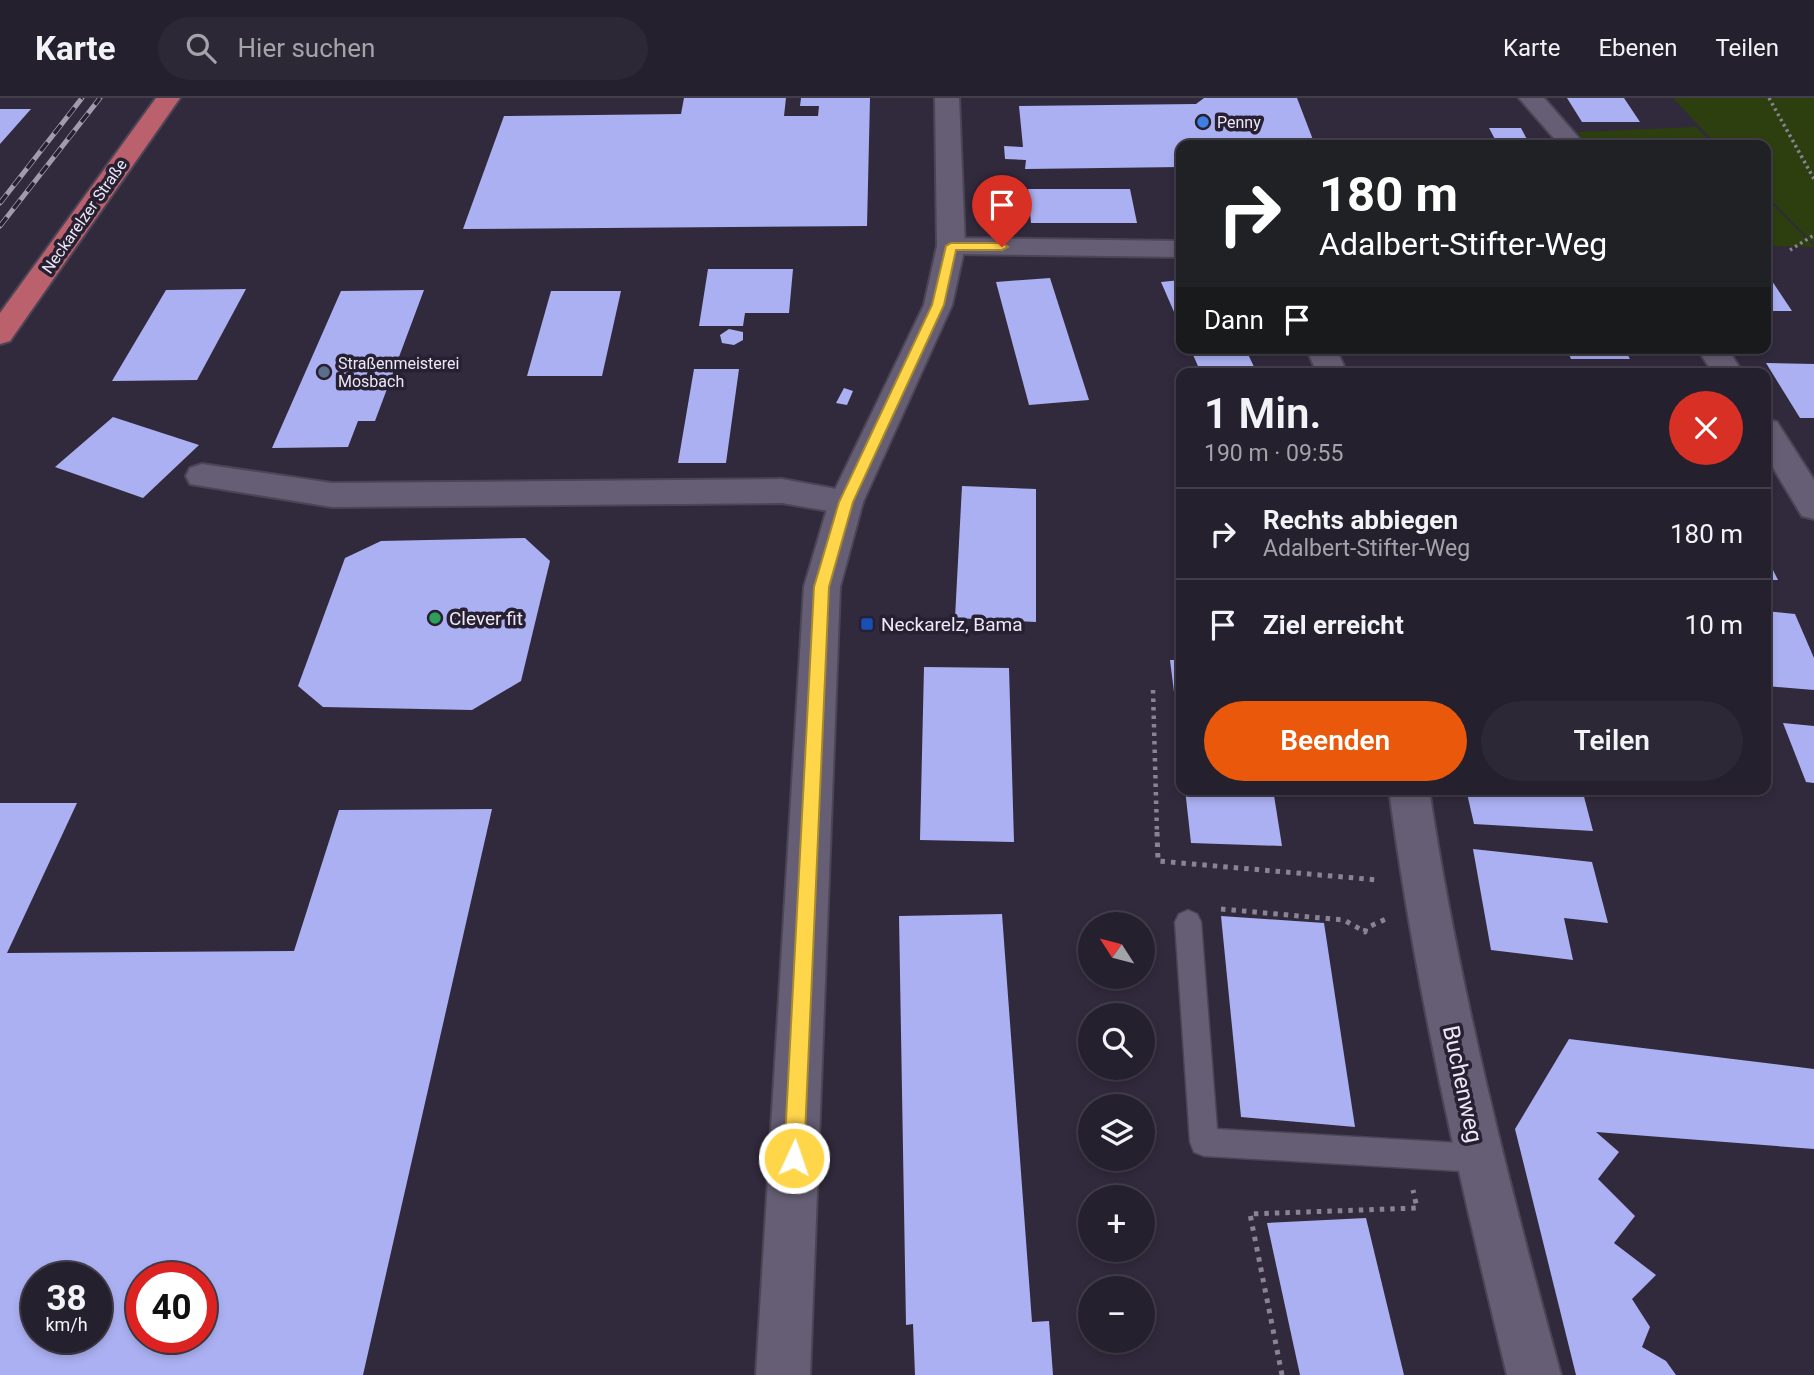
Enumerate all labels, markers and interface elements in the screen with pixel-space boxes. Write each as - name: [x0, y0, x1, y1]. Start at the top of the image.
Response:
- search box: [158, 17, 648, 80]
- text: Karte: [35, 29, 116, 68]
- icon: search: [182, 29, 220, 67]
- text: Hier suchen: [238, 33, 375, 63]
- text: Karte: [1503, 34, 1560, 62]
- text: Ebenen: [1598, 34, 1677, 62]
- text: Teilen: [1715, 34, 1779, 62]
- place label: Penny: [1217, 113, 1261, 132]
- marker: Penny: [1195, 114, 1211, 130]
- street label: Neckarelzer Straße: [38, 156, 131, 277]
- text: 180 m: [1319, 166, 1458, 223]
- icon: right: [1204, 168, 1295, 259]
- pin: [972, 175, 1032, 247]
- icon: arrive: [983, 186, 1021, 224]
- text: Adalbert-Stifter-Weg: [1319, 225, 1607, 263]
- icon: arrive: [1278, 301, 1316, 339]
- text: Dann: [1204, 305, 1264, 335]
- place label: Straßenmeisterei Mosbach: [338, 354, 459, 391]
- marker: Straßenmeisterei Mosbach: [316, 364, 332, 380]
- text: 1 Min.: [1204, 389, 1322, 438]
- button: close: [1669, 391, 1743, 465]
- text: 190 m · 09:55: [1204, 440, 1343, 467]
- text: Rechts abbiegen: [1263, 505, 1458, 535]
- icon: right: [1204, 515, 1242, 553]
- text: 180 m: [1670, 519, 1743, 549]
- text: Adalbert-Stifter-Weg: [1263, 535, 1470, 562]
- icon: arrive: [1204, 606, 1242, 644]
- place label: Clever fit: [449, 607, 523, 630]
- marker: Clever fit: [427, 610, 443, 626]
- text: Ziel erreicht: [1263, 610, 1404, 640]
- text: 10 m: [1685, 610, 1743, 640]
- place label: Neckarelz, Bama: [881, 613, 1023, 636]
- marker: Neckarelz, Bama: [859, 616, 875, 632]
- button: Beenden: [1204, 701, 1467, 781]
- button: Teilen: [1481, 701, 1743, 781]
- north arrow: [1078, 912, 1155, 989]
- map controls: [1078, 912, 1155, 1353]
- button: search: [1078, 1003, 1155, 1080]
- street label: Buchenweg: [1437, 1023, 1488, 1145]
- button: layers: [1078, 1094, 1155, 1171]
- position arrow: [757, 1121, 831, 1195]
- button: +: [1078, 1185, 1155, 1262]
- speed limit sign: 40: [126, 1262, 217, 1353]
- button: −: [1078, 1276, 1155, 1353]
- text: 38: [46, 1278, 87, 1319]
- text: km/h: [45, 1314, 88, 1335]

